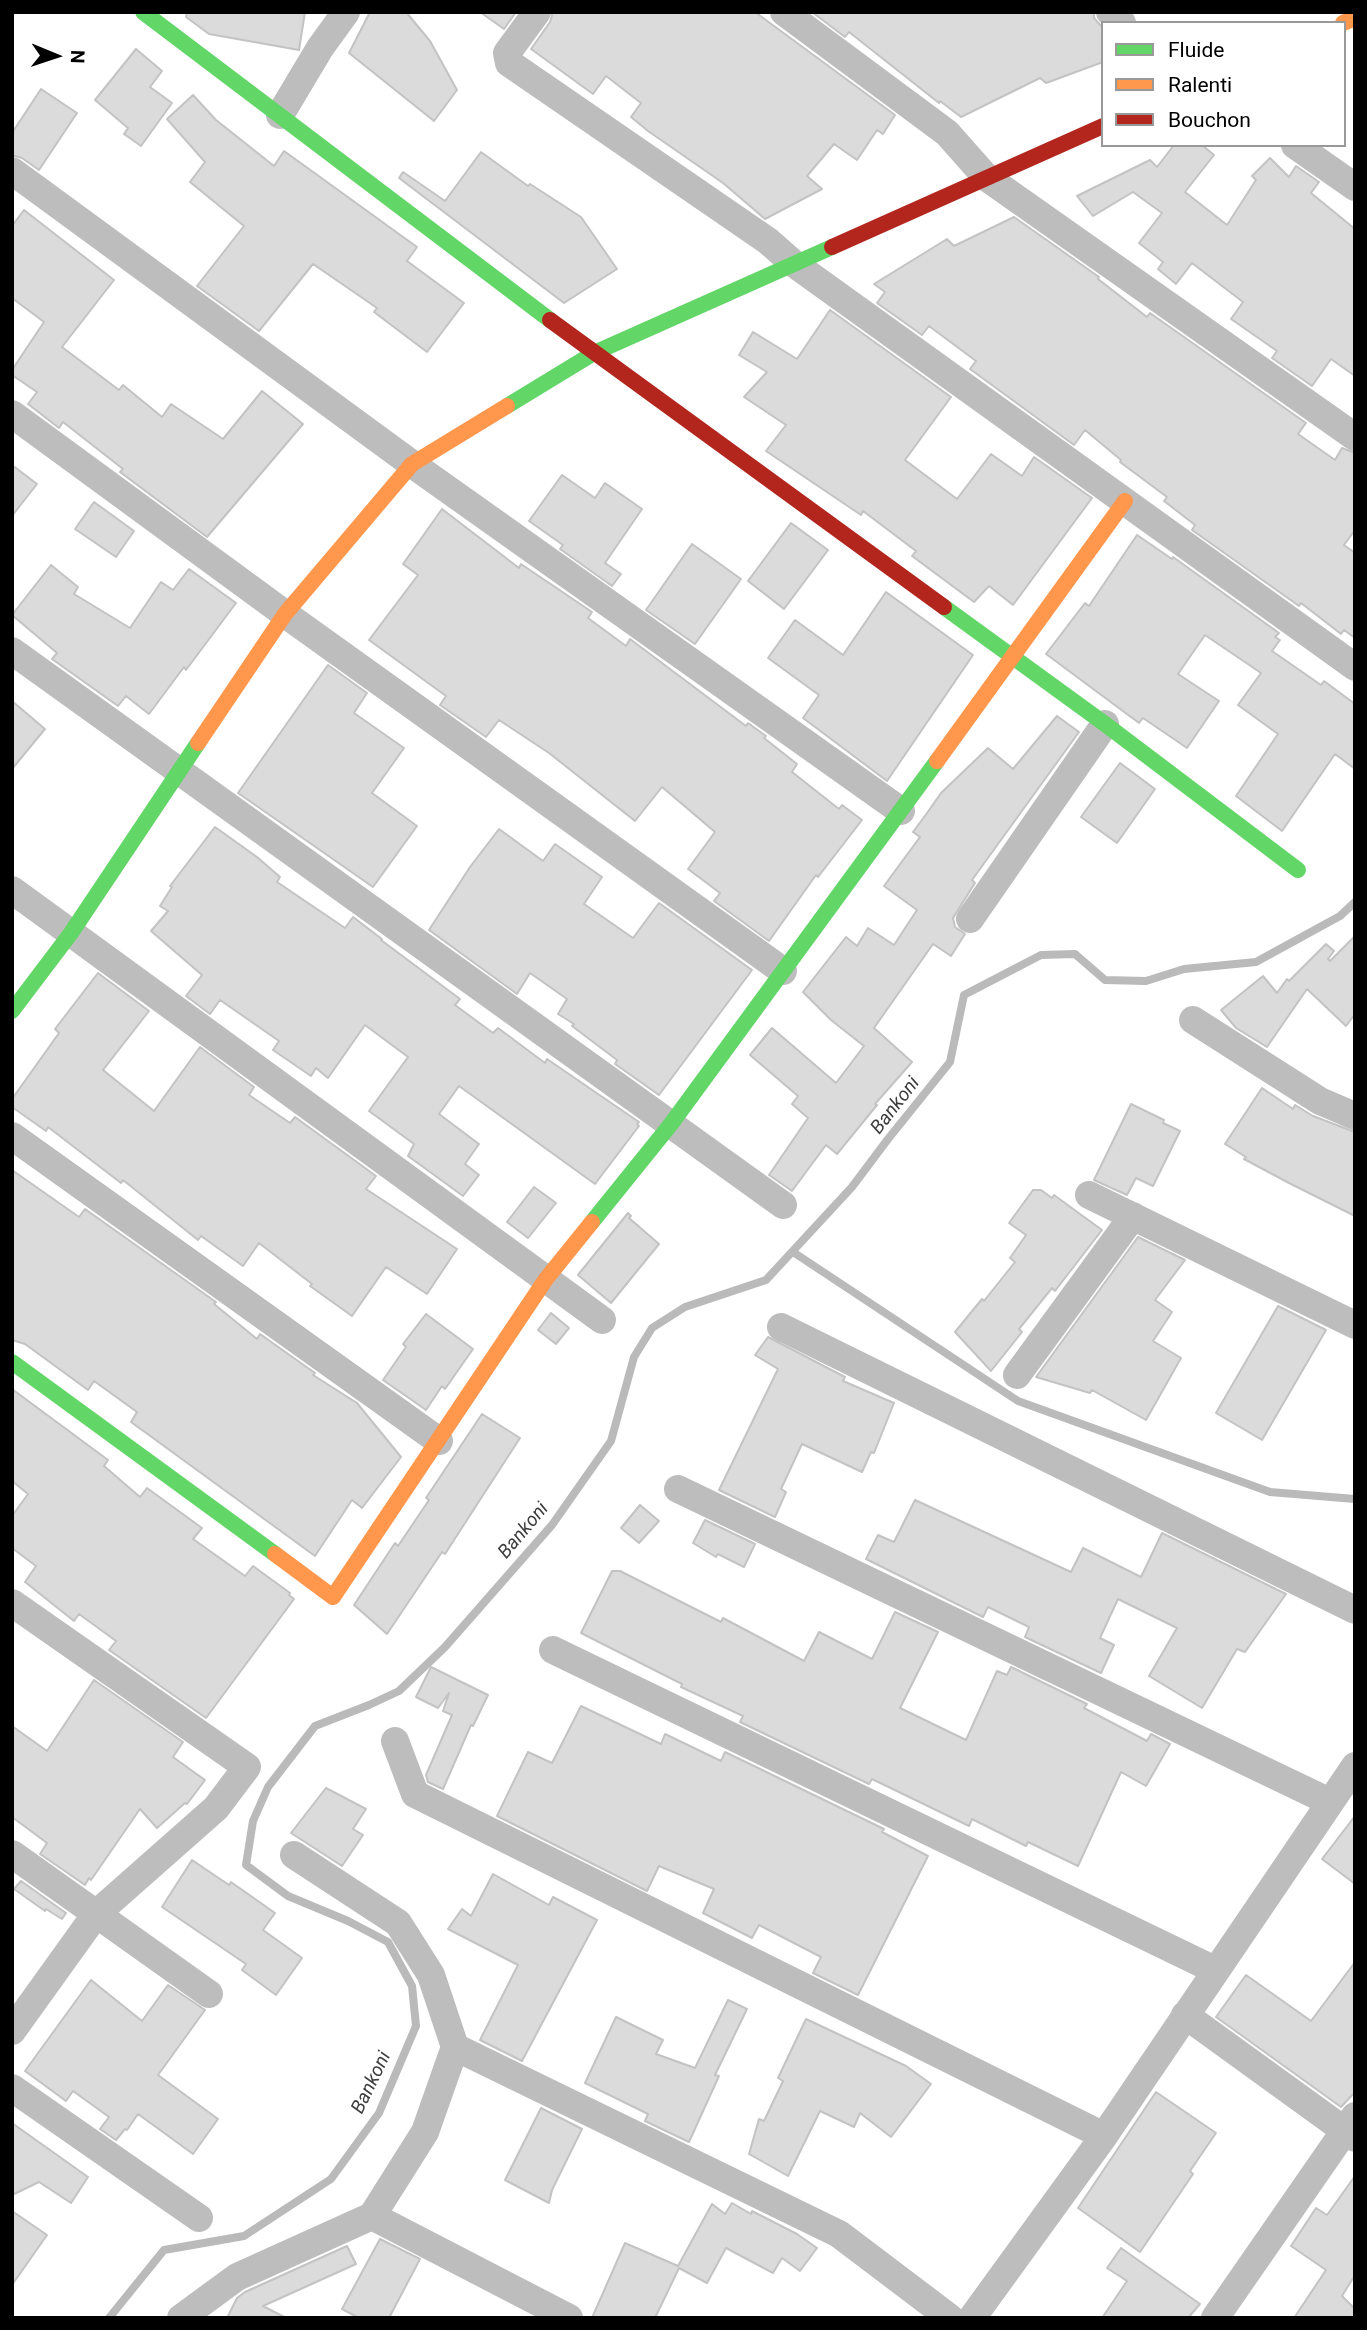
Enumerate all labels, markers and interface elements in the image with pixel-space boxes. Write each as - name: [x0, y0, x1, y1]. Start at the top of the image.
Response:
- north arrow: [21, 21, 91, 91]
- legend: [1101, 21, 1346, 147]
- text: Fluide: [1168, 38, 1224, 62]
- text: N: [66, 50, 89, 64]
- text: Ralenti: [1168, 73, 1232, 97]
- text: Bouchon: [1168, 108, 1251, 132]
- water label: Bankoni: [867, 1073, 925, 1139]
- water label: Bankoni: [494, 1498, 554, 1564]
- water label: Bankoni: [347, 2048, 397, 2118]

